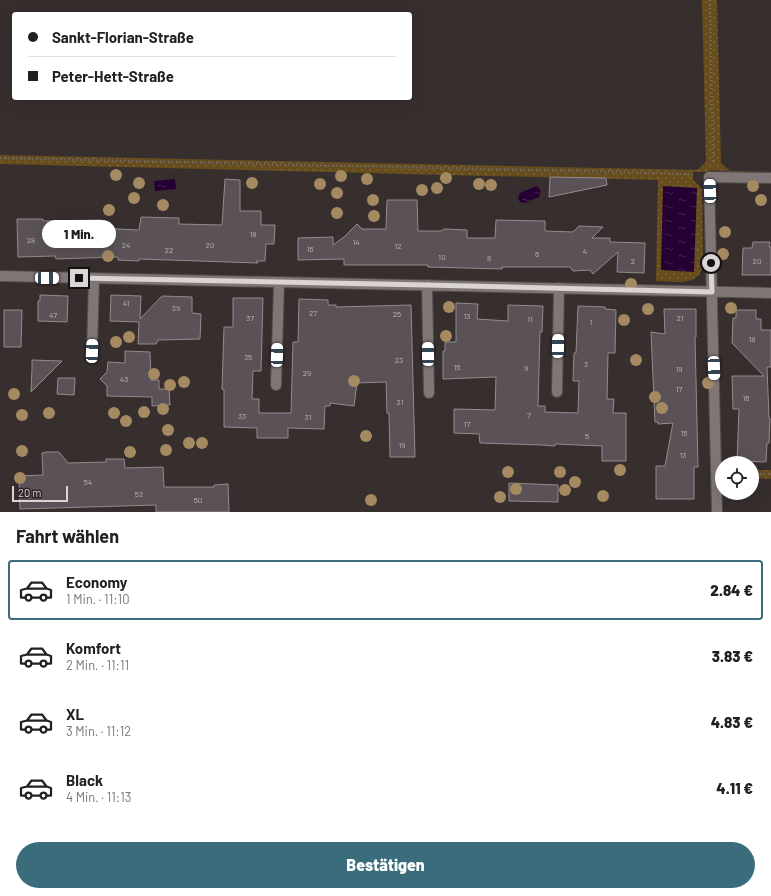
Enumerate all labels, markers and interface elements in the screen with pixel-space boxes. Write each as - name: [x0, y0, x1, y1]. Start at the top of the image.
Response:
- text: Sankt-Florian-Straße: [52, 28, 194, 46]
- text: Peter-Hett-Straße: [52, 67, 174, 85]
- car: [704, 179, 716, 203]
- callout: 1 Min.: [42, 220, 116, 248]
- text: 1 Min.: [64, 226, 94, 242]
- house number: 18: [250, 229, 256, 239]
- house number: 28: [27, 235, 35, 245]
- house number: 14: [352, 237, 360, 247]
- house number: 24: [122, 240, 130, 250]
- house number: 20: [206, 240, 214, 250]
- house number: 12: [394, 241, 402, 251]
- house number: 16: [307, 244, 313, 254]
- house number: 22: [165, 245, 173, 255]
- house number: 4: [583, 246, 587, 256]
- house number: 6: [535, 249, 539, 259]
- house number: 10: [438, 252, 446, 262]
- house number: 8: [487, 253, 491, 263]
- route start: [702, 254, 720, 272]
- house number: 2: [631, 256, 635, 266]
- house number: 20: [753, 256, 761, 266]
- route end: [70, 269, 88, 287]
- car: [35, 272, 59, 284]
- house number: 41: [123, 298, 129, 308]
- house number: 39: [172, 303, 180, 313]
- house number: 27: [309, 308, 317, 318]
- house number: 25: [393, 309, 401, 319]
- house number: 47: [49, 310, 57, 320]
- house number: 13: [464, 311, 470, 321]
- house number: 37: [246, 313, 254, 323]
- house number: 21: [677, 313, 684, 323]
- house number: 11: [527, 314, 533, 324]
- house number: 1: [590, 317, 593, 327]
- car: [552, 334, 564, 358]
- house number: 18: [749, 334, 755, 344]
- car: [86, 339, 98, 363]
- car: [422, 342, 434, 366]
- car: [271, 343, 283, 367]
- house number: 35: [244, 352, 252, 362]
- house number: 23: [395, 355, 403, 365]
- car: [708, 356, 720, 380]
- house number: 3: [584, 359, 588, 369]
- house number: 15: [454, 362, 460, 372]
- house number: 9: [524, 363, 528, 373]
- house number: 19: [676, 364, 682, 374]
- house number: 29: [303, 368, 311, 378]
- house number: 43: [120, 374, 128, 384]
- house number: 17: [676, 384, 683, 394]
- house number: 16: [743, 393, 749, 403]
- house number: 21: [397, 397, 404, 407]
- house number: 7: [527, 410, 531, 420]
- house number: 33: [238, 411, 246, 421]
- house number: 31: [305, 412, 312, 422]
- house number: 17: [464, 419, 471, 429]
- house number: 15: [681, 428, 687, 438]
- house number: 5: [585, 431, 589, 441]
- house number: 19: [399, 440, 405, 450]
- house number: 13: [680, 450, 686, 460]
- map controls: [715, 456, 759, 500]
- button: locate: [715, 456, 759, 500]
- house number: 54: [84, 477, 92, 487]
- scale bar: [12, 484, 68, 503]
- text: 20 m: [18, 486, 41, 499]
- house number: 52: [135, 489, 143, 499]
- house number: 50: [194, 495, 202, 505]
- text: Fahrt wählen: [16, 525, 119, 547]
- icon: car: [18, 572, 54, 608]
- text: Economy: [66, 573, 127, 591]
- text: 2.84 €: [710, 581, 753, 599]
- text: 1 Min. · 11:10: [66, 591, 129, 607]
- icon: car: [18, 638, 54, 674]
- text: Komfort: [66, 639, 121, 657]
- text: 3.83 €: [712, 647, 753, 665]
- text: 2 Min. · 11:11: [66, 657, 129, 673]
- icon: car: [18, 704, 54, 740]
- text: XL: [66, 705, 84, 723]
- text: 4.83 €: [711, 713, 753, 731]
- text: 3 Min. · 11:12: [66, 723, 131, 739]
- icon: car: [18, 770, 54, 806]
- text: Black: [66, 771, 103, 789]
- text: 4.11 €: [716, 779, 753, 797]
- text: 4 Min. · 11:13: [66, 789, 131, 805]
- button: Bestätigen: [16, 842, 755, 888]

